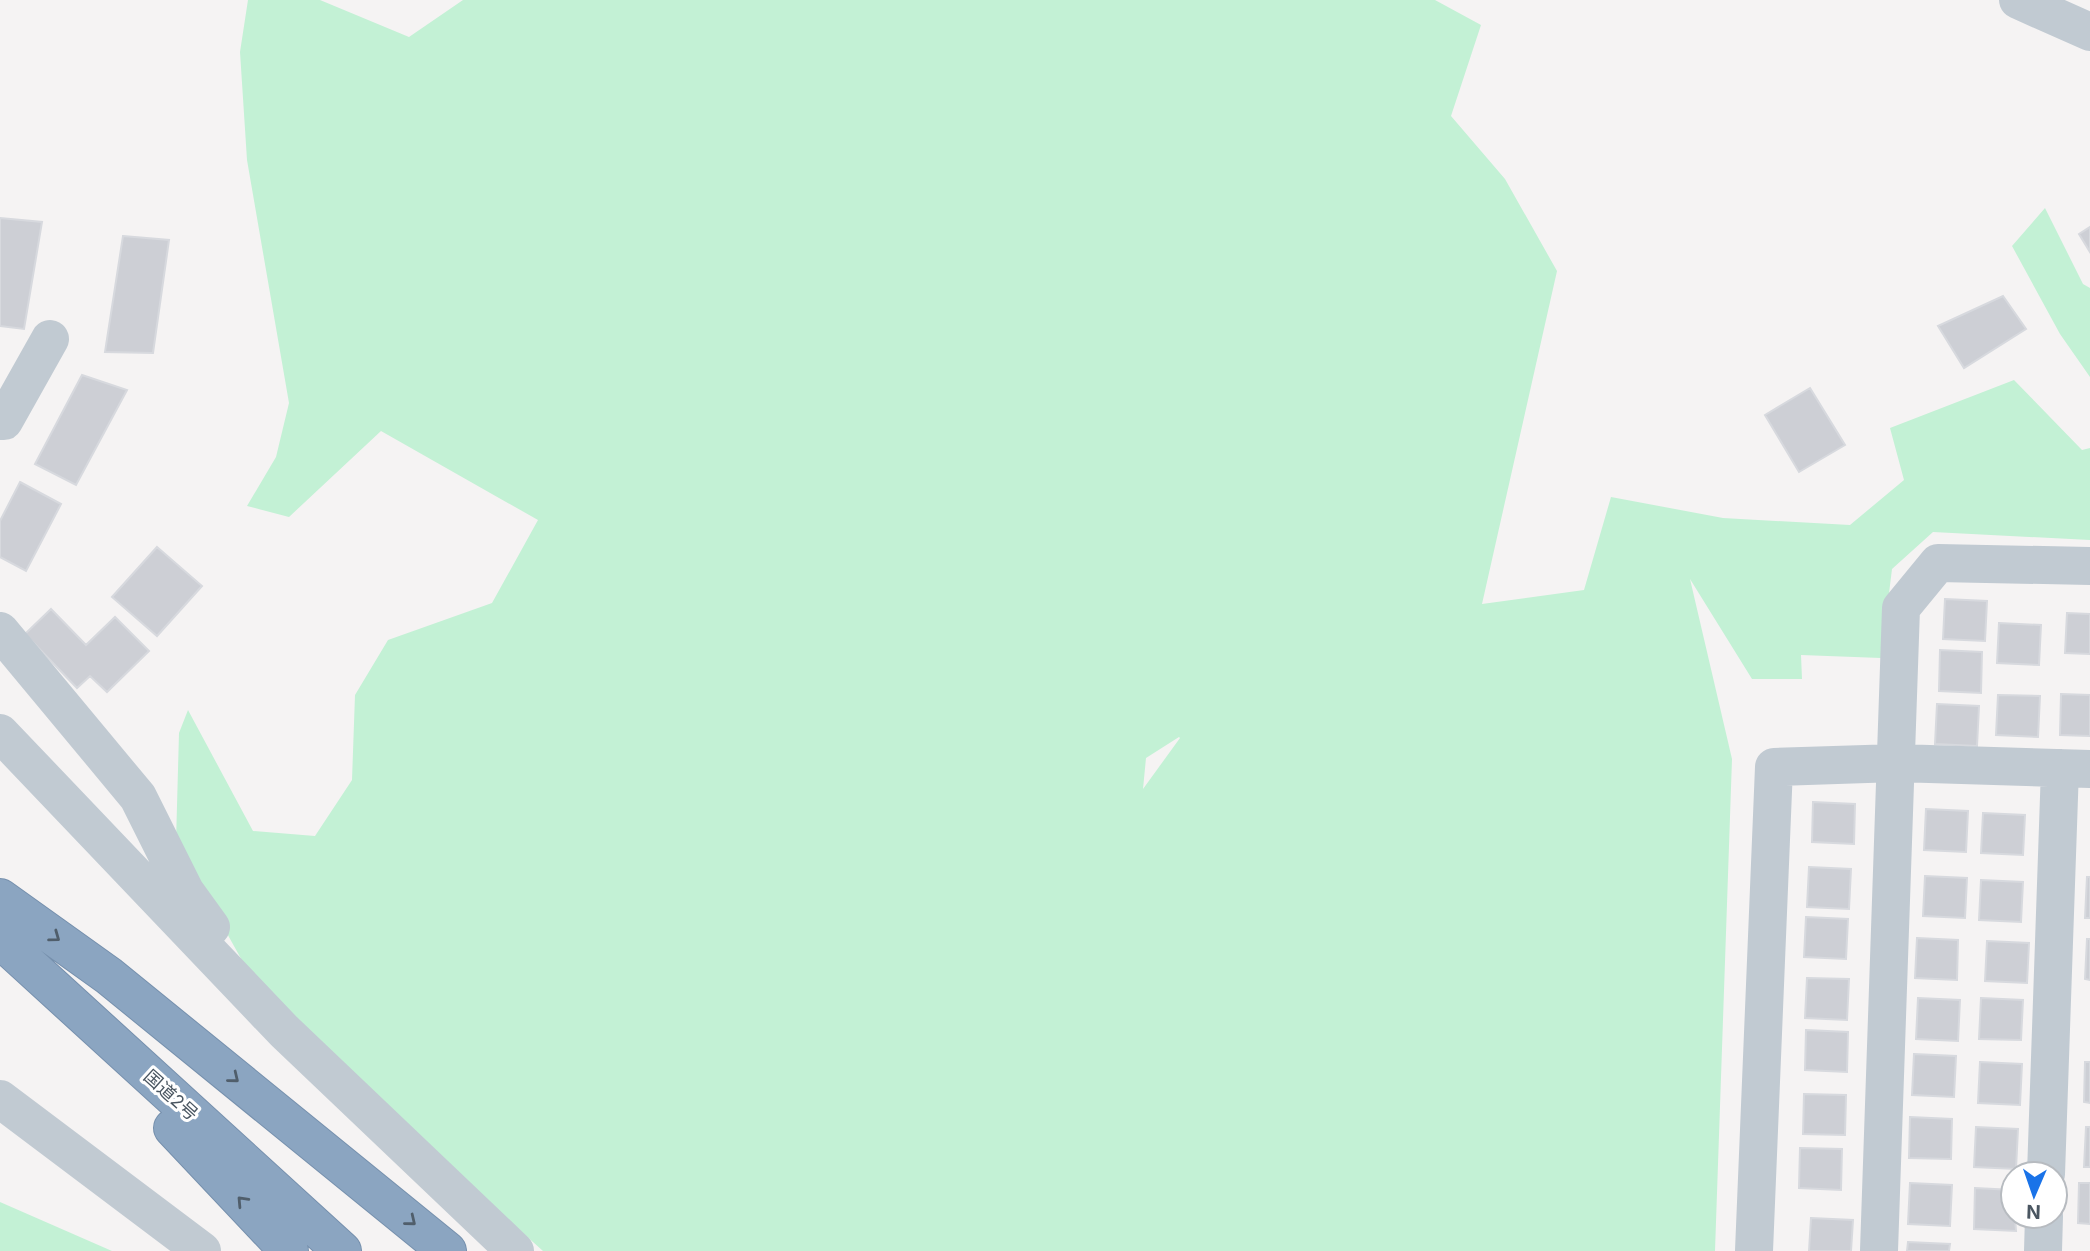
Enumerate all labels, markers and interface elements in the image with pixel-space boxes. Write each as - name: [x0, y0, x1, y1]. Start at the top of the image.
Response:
- one-way arrow: [47, 929, 60, 942]
- street label: 国道2号: [140, 1065, 202, 1125]
- one-way arrow: [227, 1069, 239, 1082]
- north arrow: [1999, 1160, 2069, 1230]
- one-way arrow: [238, 1196, 250, 1209]
- text: N: [2026, 1200, 2041, 1223]
- one-way arrow: [403, 1213, 415, 1226]

